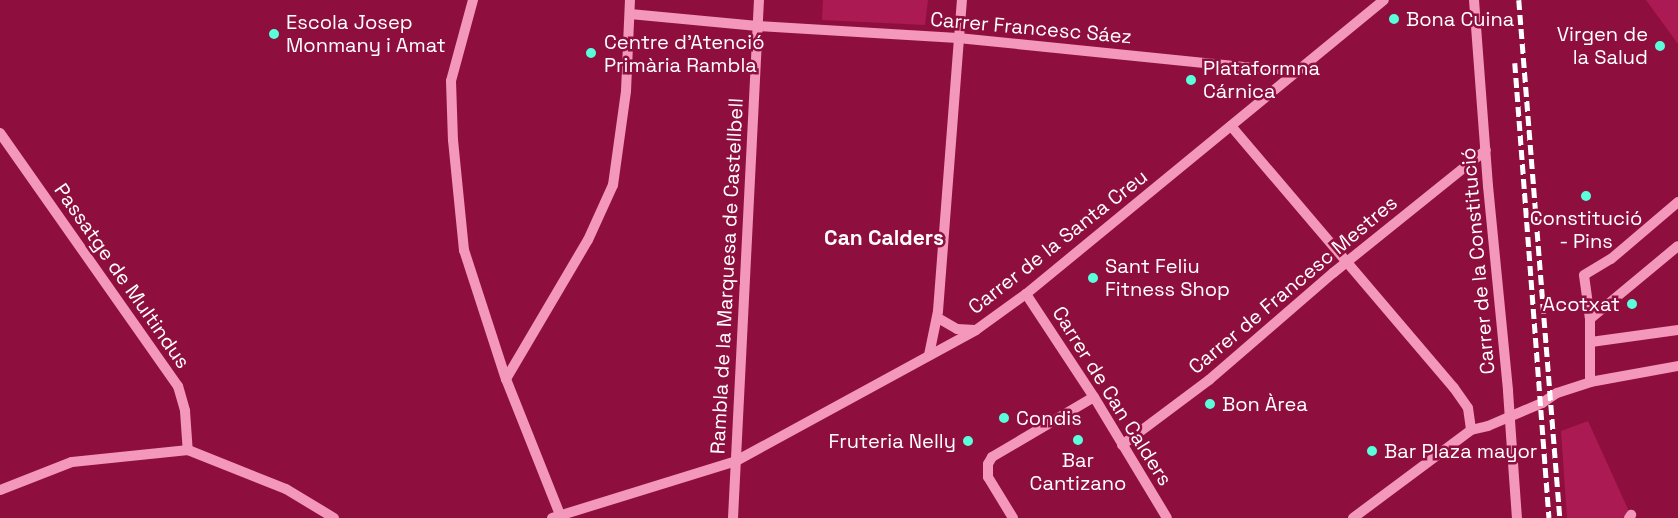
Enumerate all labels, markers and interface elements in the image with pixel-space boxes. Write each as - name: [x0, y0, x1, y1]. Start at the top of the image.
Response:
- street label: Carrer Francesc Sáez: [929, 7, 1133, 49]
- place label: Bona Cuina: [1406, 7, 1514, 31]
- place label: Escola Josep Monmany i Amat: [286, 11, 446, 58]
- marker: Bona Cuina: [1387, 12, 1401, 26]
- place label: Virgen de la Salud: [1557, 22, 1648, 69]
- marker: Escola Josep Monmany i Amat: [267, 27, 281, 41]
- place label: Centre d'Atenció Primària Rambla: [604, 30, 765, 77]
- marker: Virgen de la Salud: [1653, 39, 1667, 53]
- marker: Centre d'Atenció Primària Rambla: [582, 44, 600, 62]
- place label: Plataformna Cárnica: [1203, 56, 1320, 103]
- marker: Plataformna Cárnica: [1184, 73, 1198, 87]
- street label: Rambla de la Marquesa de Castellbell: [706, 97, 748, 455]
- street label: Carrer de la Constitució: [1456, 147, 1500, 375]
- street label: Carrer de la Santa Creu: [964, 165, 1152, 319]
- street label: Passatge de Multindus: [49, 179, 195, 373]
- marker: Constitució - Pins: [1579, 189, 1593, 203]
- street label: Carrer de Francesc Mestres: [1184, 191, 1402, 379]
- place label: Constitució - Pins: [1530, 206, 1642, 253]
- district label: Can Calders: [824, 225, 944, 251]
- place label: Sant Feliu Fitness Shop: [1105, 254, 1230, 301]
- marker: Sant Feliu Fitness Shop: [1086, 271, 1100, 285]
- place label: Acotxat: [1543, 292, 1620, 316]
- marker: Acotxat: [1625, 297, 1639, 311]
- street label: Carrer de Can Calders: [1047, 302, 1177, 490]
- place label: Bon Àrea: [1222, 392, 1308, 416]
- marker: Bon Àrea: [1203, 397, 1217, 411]
- place label: Condis: [1016, 406, 1082, 430]
- marker: Condis: [997, 411, 1011, 425]
- place label: Fruteria Nelly: [829, 429, 956, 453]
- marker: Bar Cantizano: [1071, 433, 1085, 447]
- marker: Fruteria Nelly: [961, 434, 975, 448]
- place label: Bar Plaza mayor: [1384, 439, 1537, 463]
- marker: Bar Plaza mayor: [1365, 444, 1379, 458]
- place label: Bar Cantizano: [1030, 449, 1126, 496]

